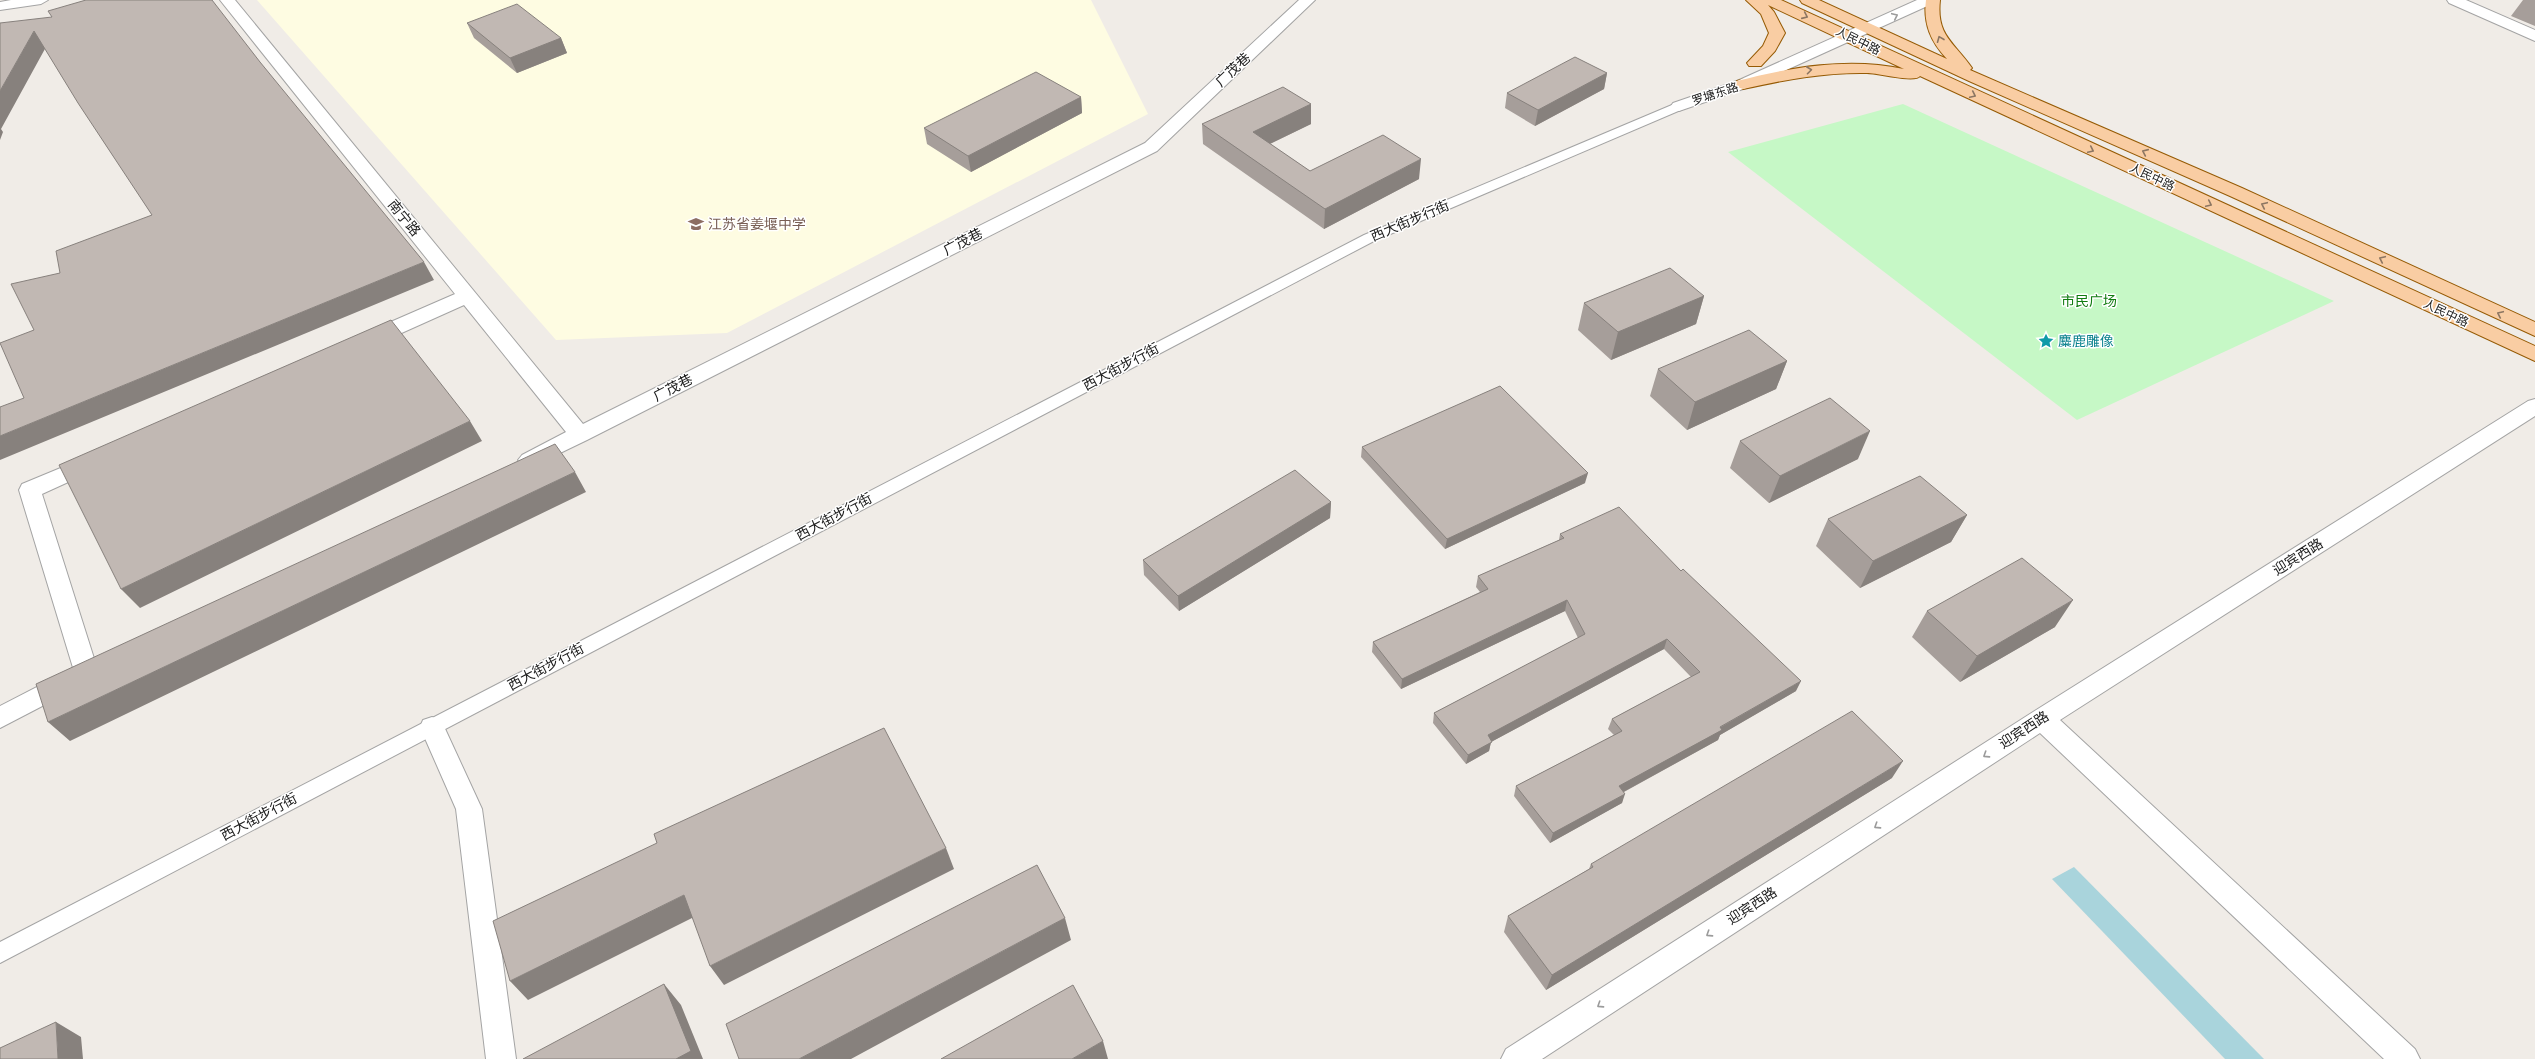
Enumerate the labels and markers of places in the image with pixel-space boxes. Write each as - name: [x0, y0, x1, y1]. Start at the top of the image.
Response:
- school or university icon: 江苏省姜堰中学: [687, 215, 705, 233]
- place label: 江苏省姜堰中学: [708, 216, 806, 233]
- place icon: 麋鹿雕像: [2037, 332, 2055, 350]
- place label: 麋鹿雕像: [2058, 333, 2114, 350]

